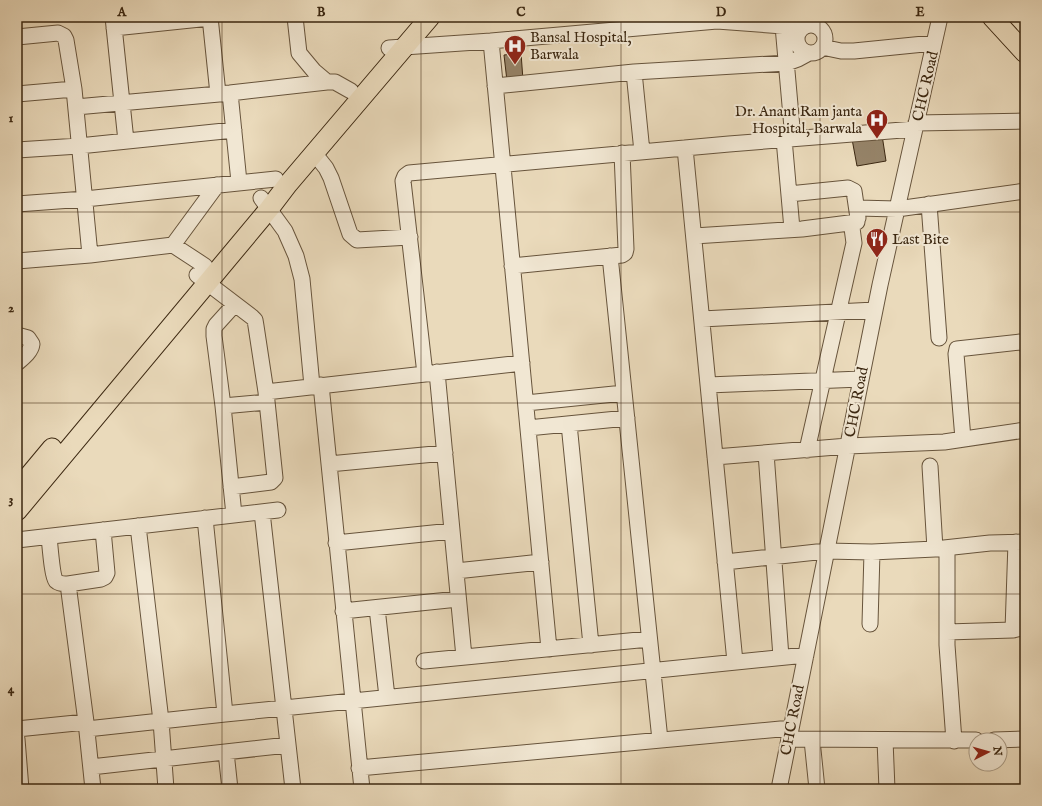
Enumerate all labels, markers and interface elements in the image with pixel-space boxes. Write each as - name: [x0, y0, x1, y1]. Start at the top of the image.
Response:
- text: A: [117, 4, 128, 21]
- text: B: [317, 4, 326, 21]
- text: C: [516, 4, 526, 21]
- text: D: [716, 4, 727, 21]
- text: E: [915, 4, 925, 21]
- place label: Bansal Hospital, Barwala: [530, 28, 632, 64]
- hospital icon: Bansal Hospital, Barwala: [502, 33, 528, 66]
- street label: CHC Road: [908, 48, 943, 123]
- place label: Dr. Anant Ram janta Hospital, Barwala: [735, 102, 863, 138]
- hospital icon: Dr. Anant Ram janta Hospital, Barwala: [864, 107, 890, 140]
- text: 1: [9, 110, 14, 127]
- restaurant icon: Last Bite: [864, 226, 890, 259]
- place label: Last Bite: [892, 230, 949, 249]
- text: 2: [8, 300, 14, 317]
- street label: CHC Road: [840, 364, 873, 439]
- text: 3: [9, 491, 14, 508]
- text: 4: [8, 681, 15, 698]
- street label: CHC Road: [776, 682, 809, 757]
- north arrow: [968, 732, 1008, 772]
- text: N: [989, 745, 1004, 757]

